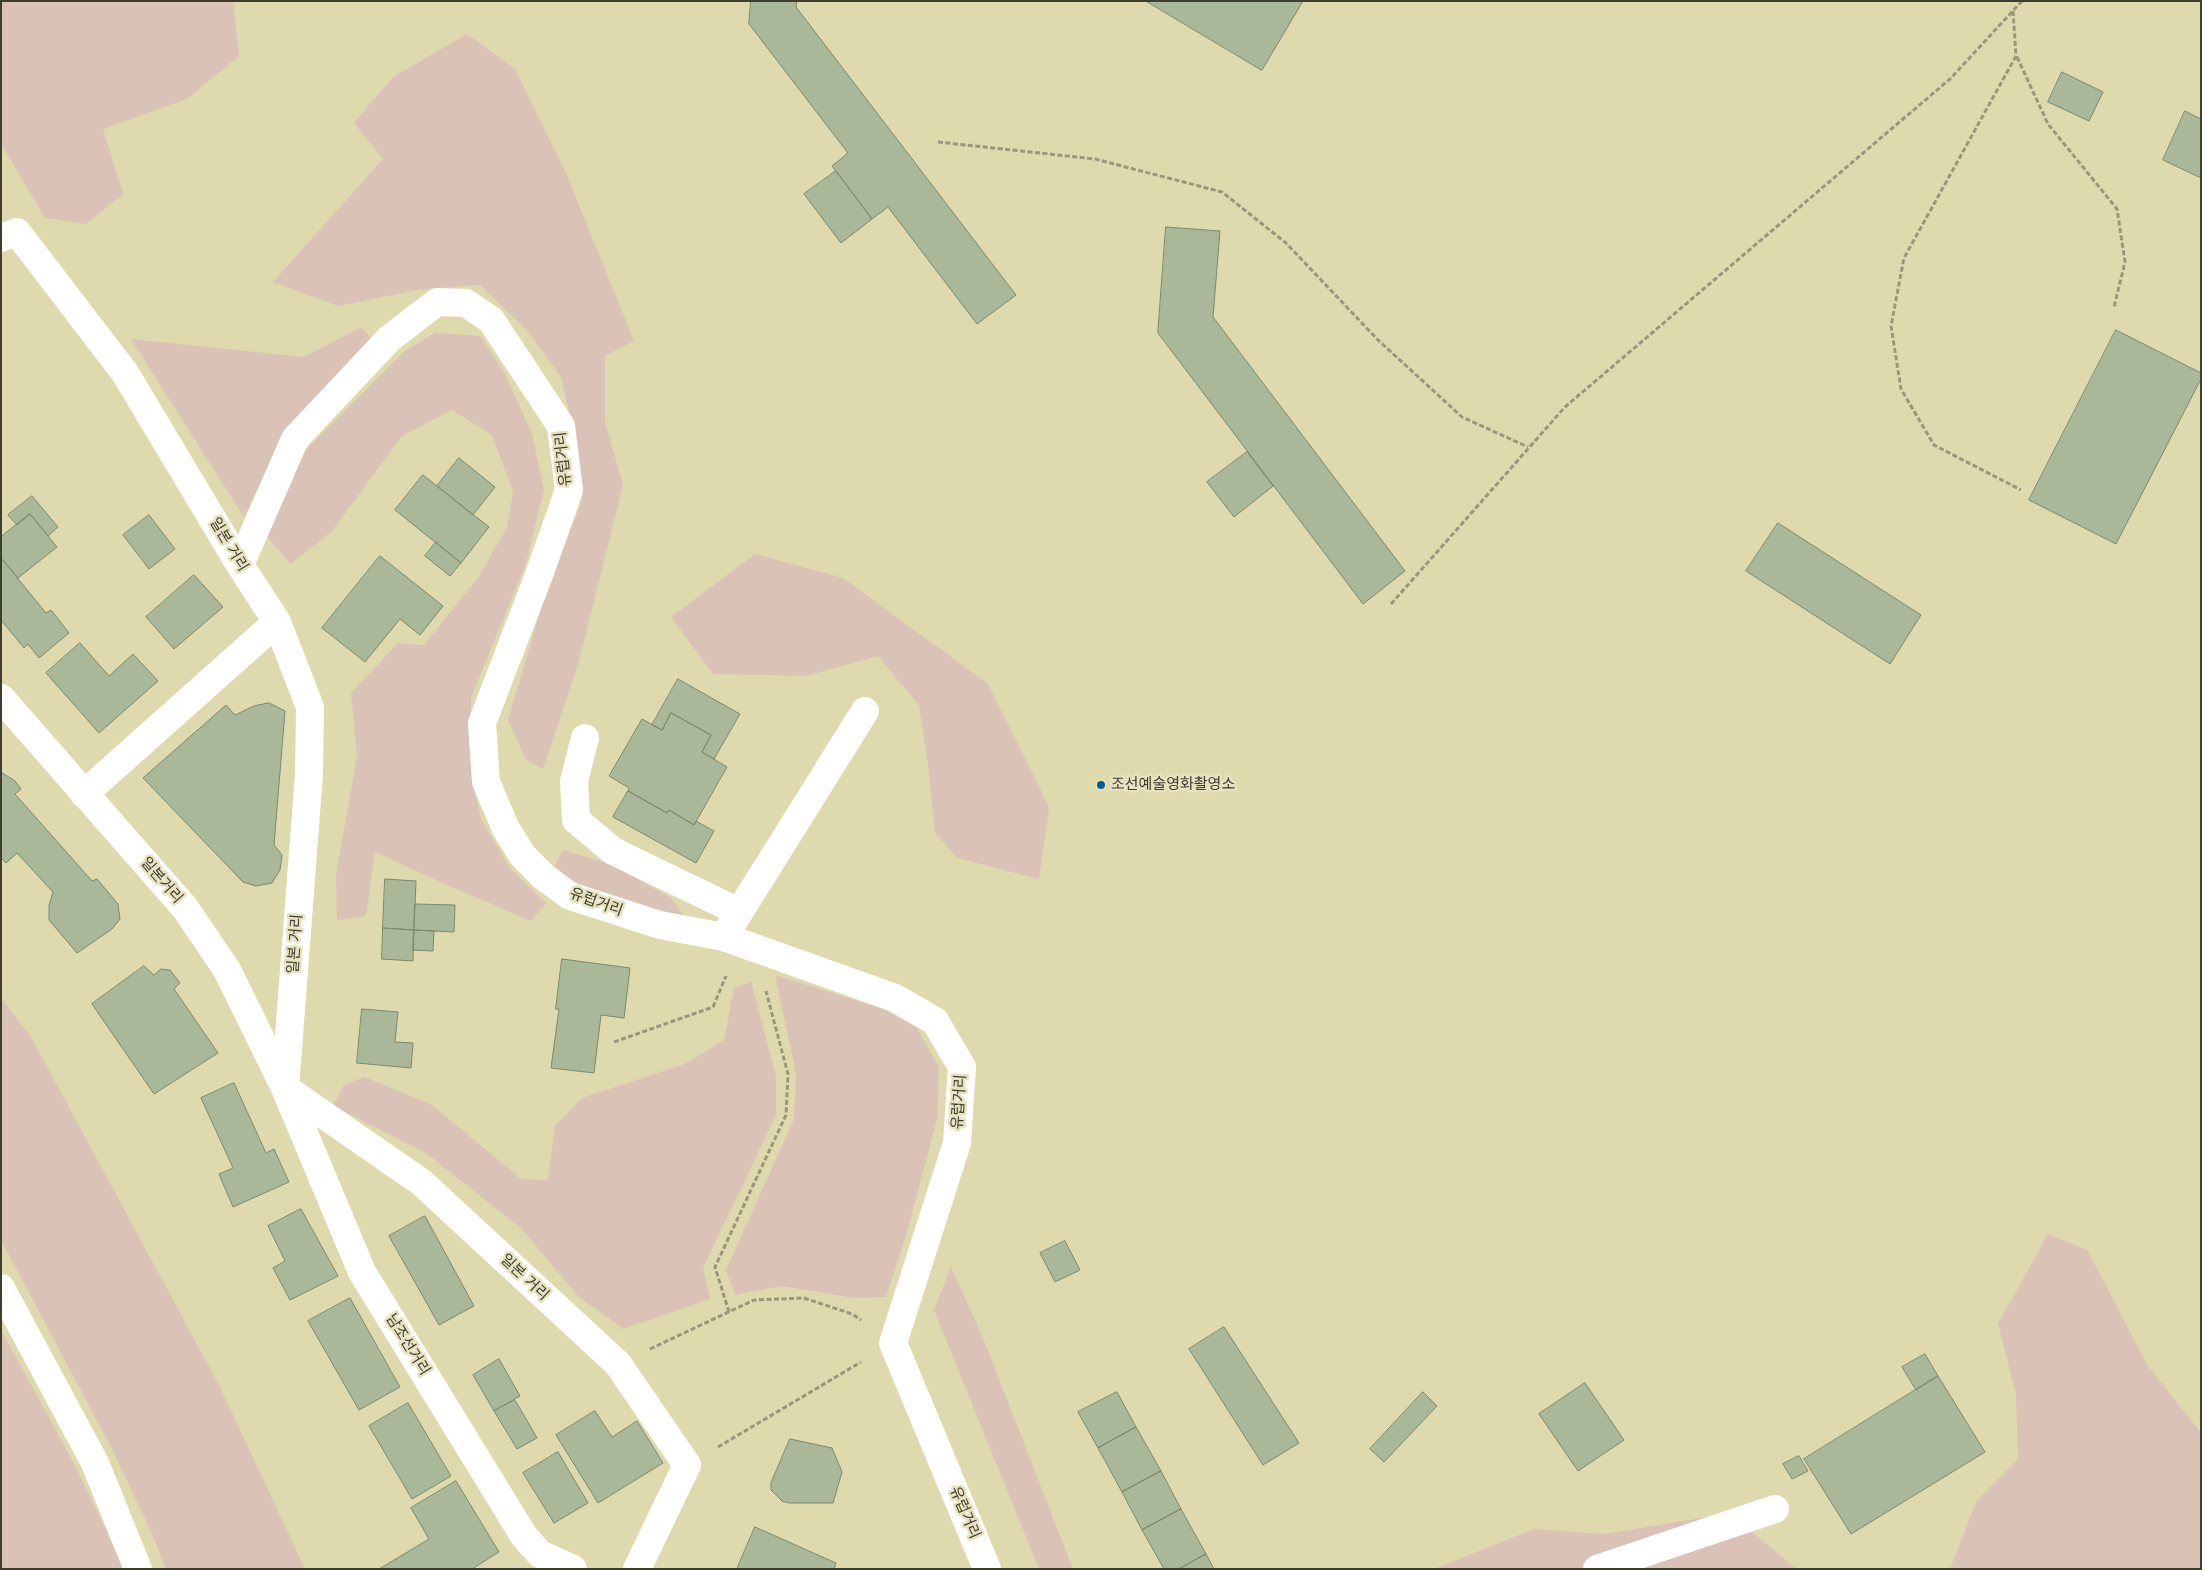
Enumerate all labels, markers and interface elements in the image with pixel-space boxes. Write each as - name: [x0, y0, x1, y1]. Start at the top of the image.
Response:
- street label: 유럽거리: [552, 431, 576, 487]
- street label: 일본 거리: [205, 515, 251, 575]
- place label: 조선예술영화촬영소: [1111, 776, 1235, 794]
- marker: 조선예술영화촬영소: [1095, 779, 1107, 791]
- street label: 일본거리: [136, 854, 186, 908]
- street label: 유럽거리: [567, 885, 625, 921]
- street label: 일본 거리: [285, 914, 307, 974]
- street label: 유럽거리: [949, 1074, 971, 1130]
- street label: 일본 거리: [496, 1251, 552, 1305]
- street label: 남조선거리: [381, 1311, 433, 1379]
- street label: 유럽거리: [945, 1484, 983, 1542]

